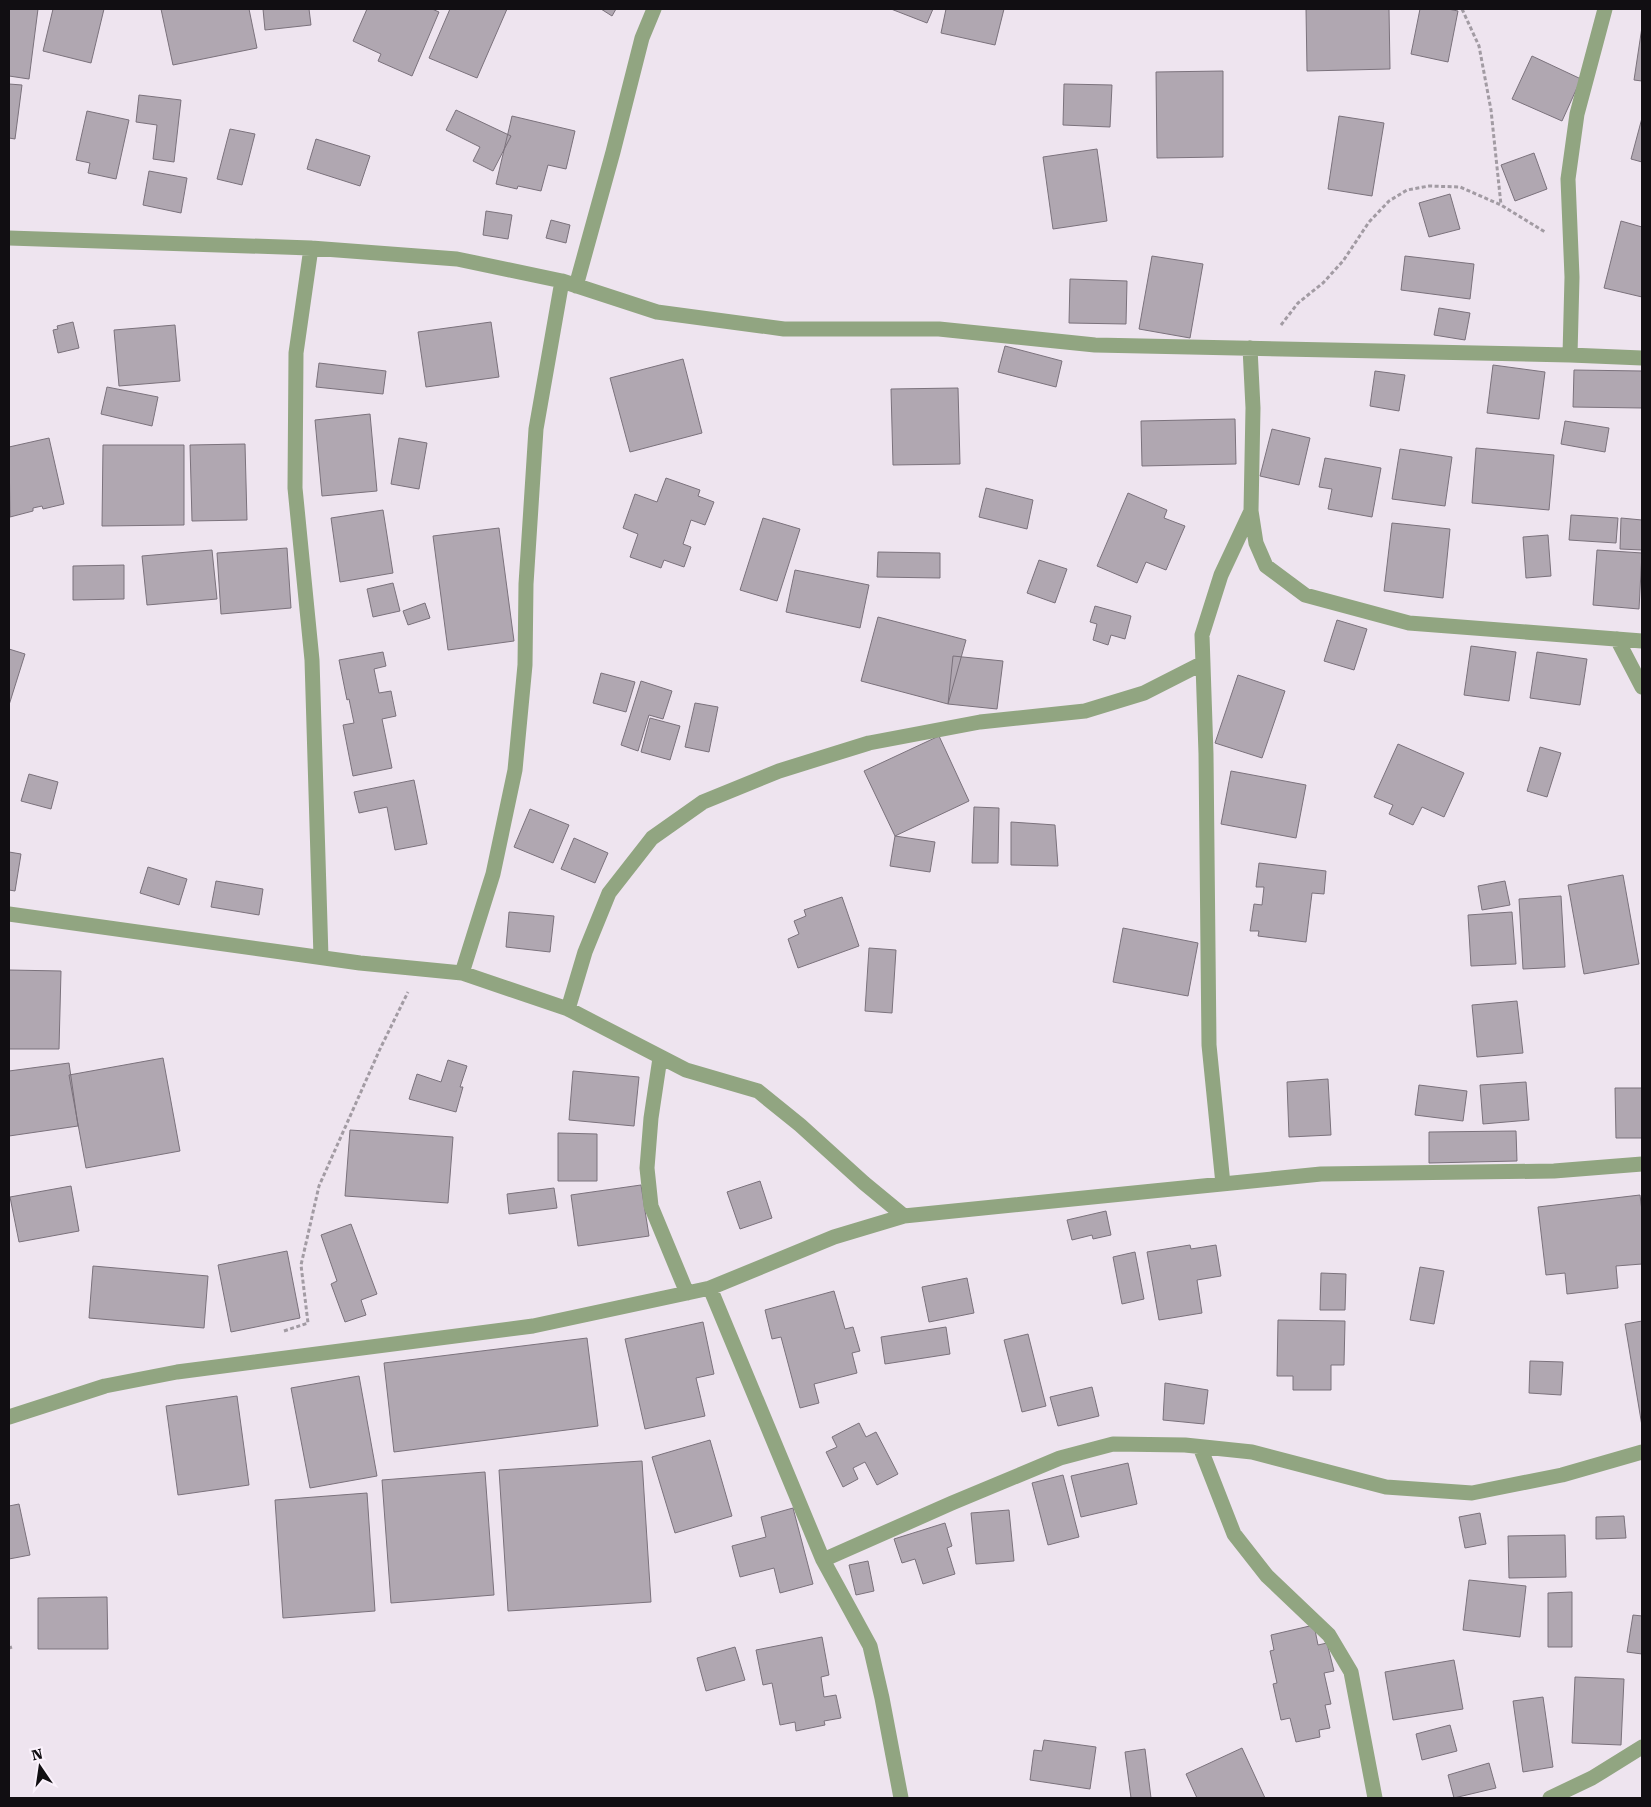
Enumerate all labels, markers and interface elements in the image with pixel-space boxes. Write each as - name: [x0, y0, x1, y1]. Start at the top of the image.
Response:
- north arrow: [15, 1742, 65, 1792]
- text: N: [30, 1745, 44, 1763]

